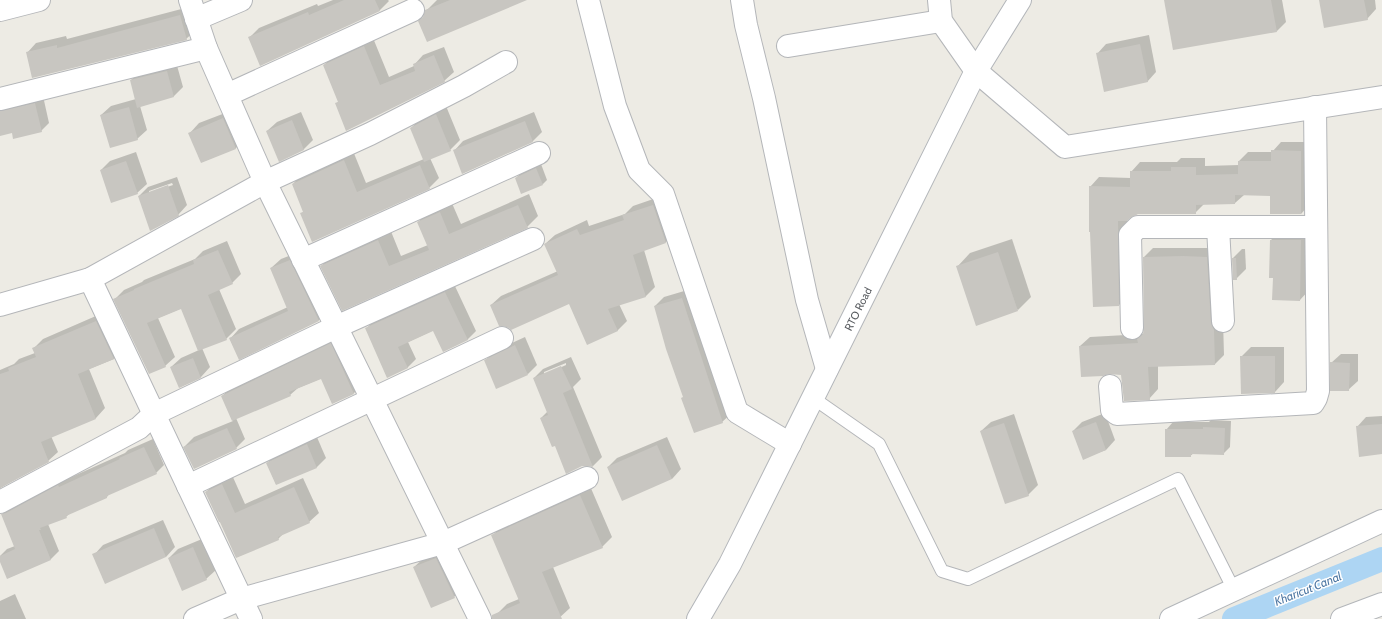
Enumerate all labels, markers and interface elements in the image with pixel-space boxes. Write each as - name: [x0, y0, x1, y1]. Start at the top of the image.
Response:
- street label: RTO Road: [841, 285, 875, 333]
- water label: Kharicut Canal: [1272, 568, 1344, 609]

